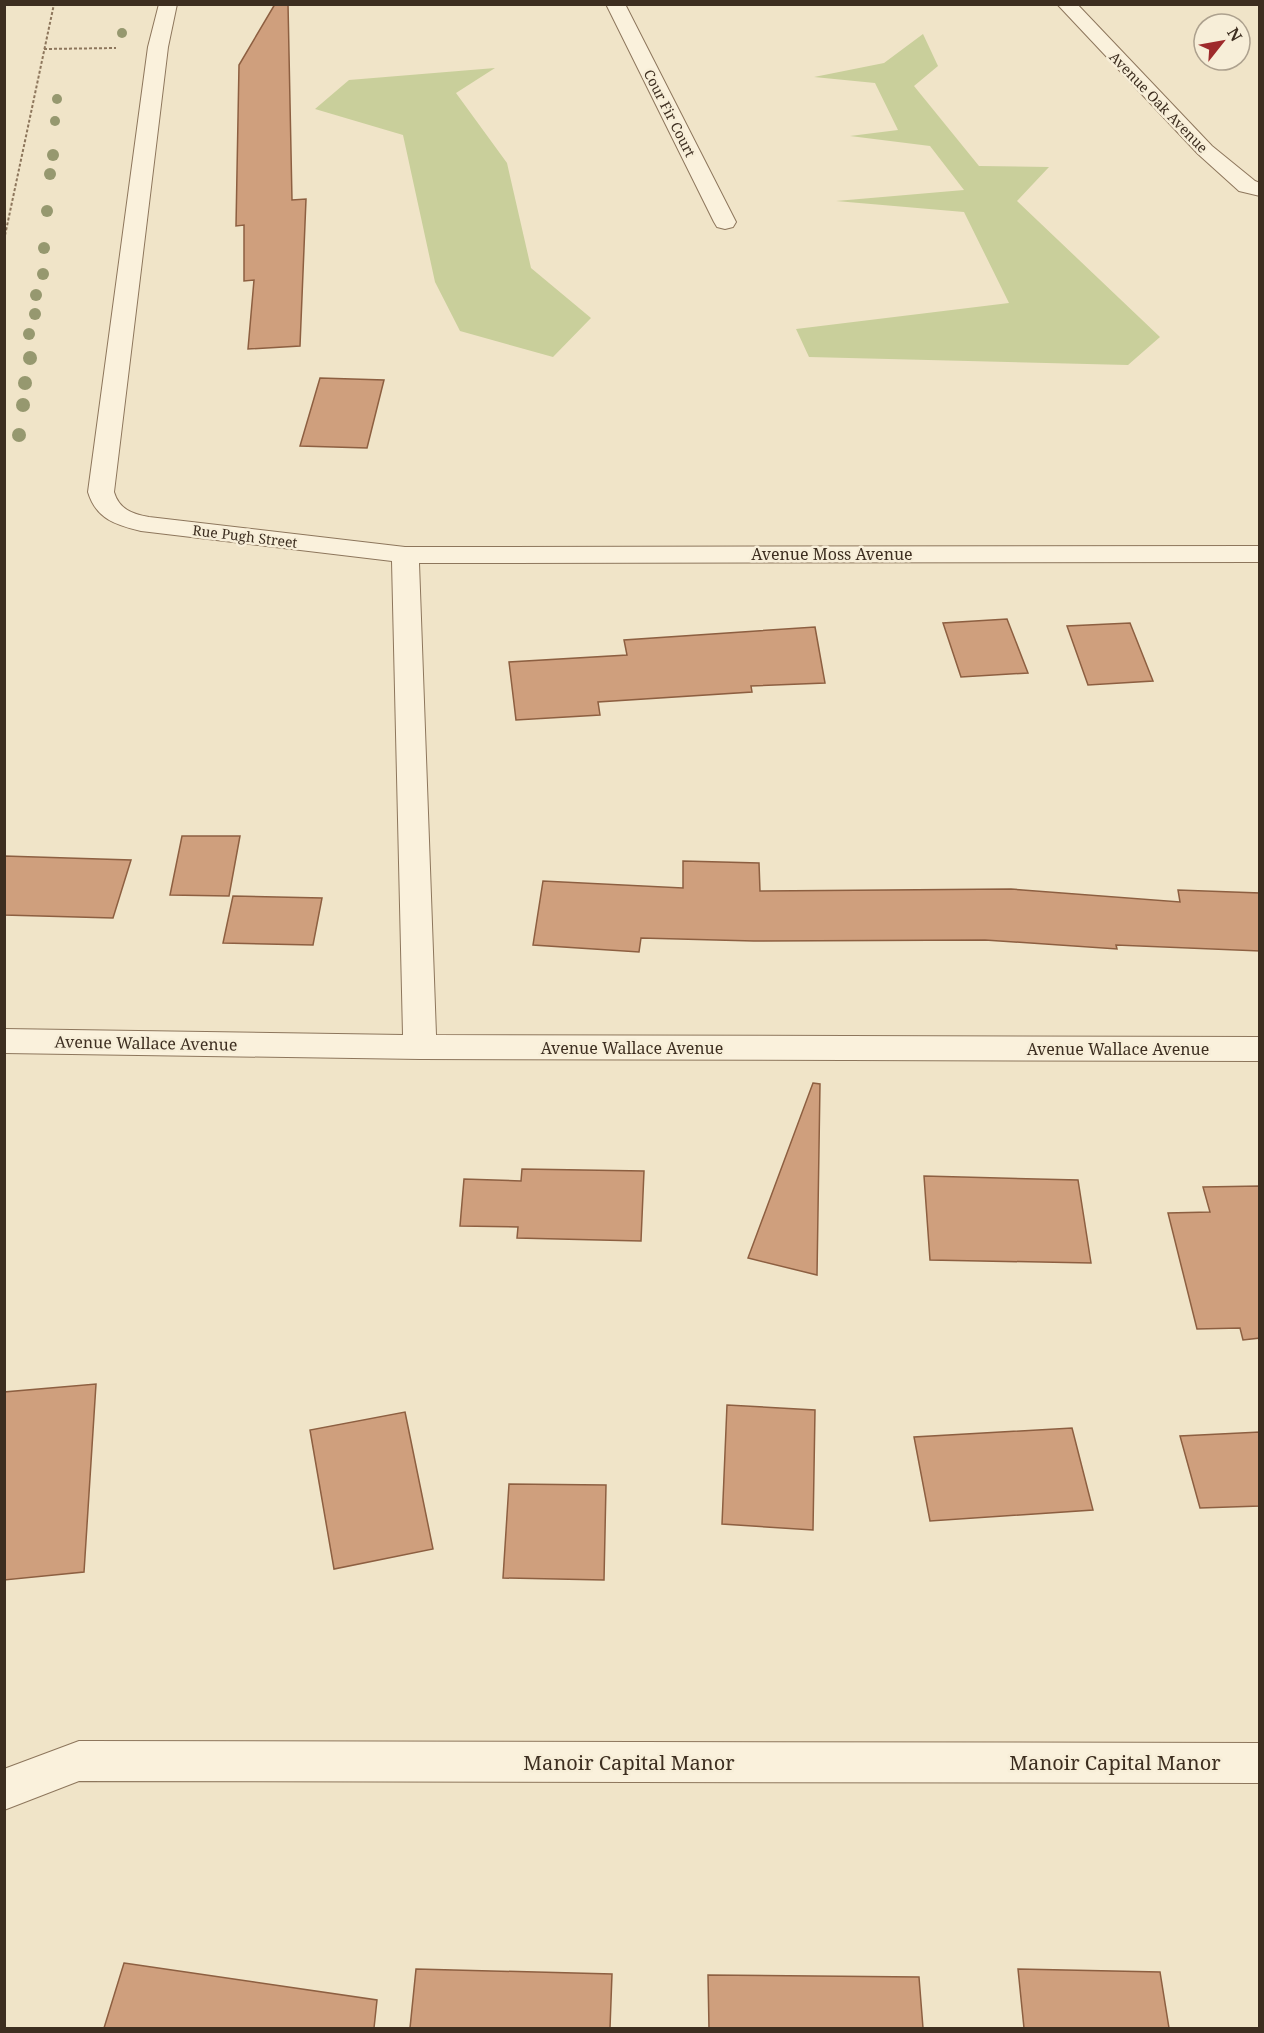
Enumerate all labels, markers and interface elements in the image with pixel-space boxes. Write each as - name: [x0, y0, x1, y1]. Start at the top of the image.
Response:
- north arrow: [1192, 12, 1252, 72]
- text: N: [1222, 23, 1248, 46]
- street label: Avenue Oak Avenue: [1106, 47, 1212, 157]
- street label: Cour Fir Court: [640, 66, 700, 160]
- street label: Rue Pugh Street: [191, 520, 299, 552]
- street label: Avenue Moss Avenue: [751, 543, 913, 565]
- street label: Avenue Wallace Avenue: [54, 1030, 238, 1056]
- street label: Avenue Wallace Avenue: [541, 1037, 723, 1059]
- street label: Avenue Wallace Avenue: [1027, 1038, 1209, 1060]
- street label: Manoir Capital Manor: [523, 1749, 735, 1776]
- street label: Manoir Capital Manor: [1009, 1749, 1221, 1776]

